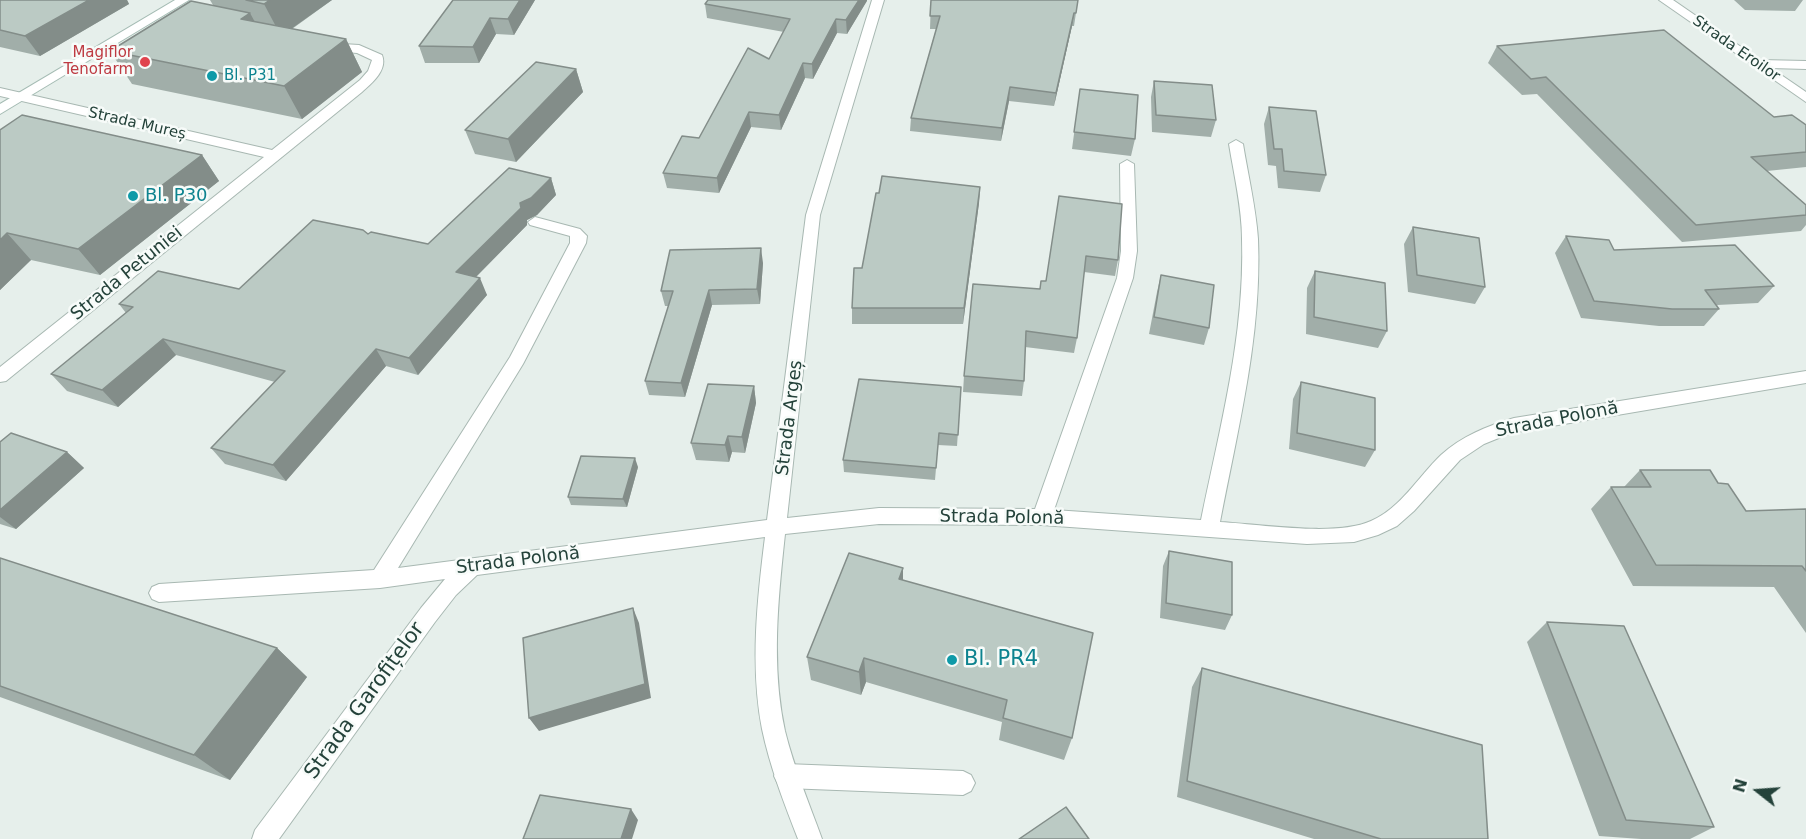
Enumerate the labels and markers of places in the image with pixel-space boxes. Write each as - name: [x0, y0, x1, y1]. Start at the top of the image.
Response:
- place label: Magiflor Tenofarm: [63, 44, 133, 79]
- marker: Magiflor Tenofarm: [138, 55, 152, 69]
- place label: Bl. P31: [224, 67, 276, 85]
- marker: Bl. P31: [205, 69, 219, 83]
- place label: Bl. P30: [145, 185, 208, 207]
- marker: Bl. P30: [126, 189, 140, 203]
- place label: Bl. PR4: [964, 647, 1038, 673]
- marker: Bl. PR4: [945, 653, 959, 667]

